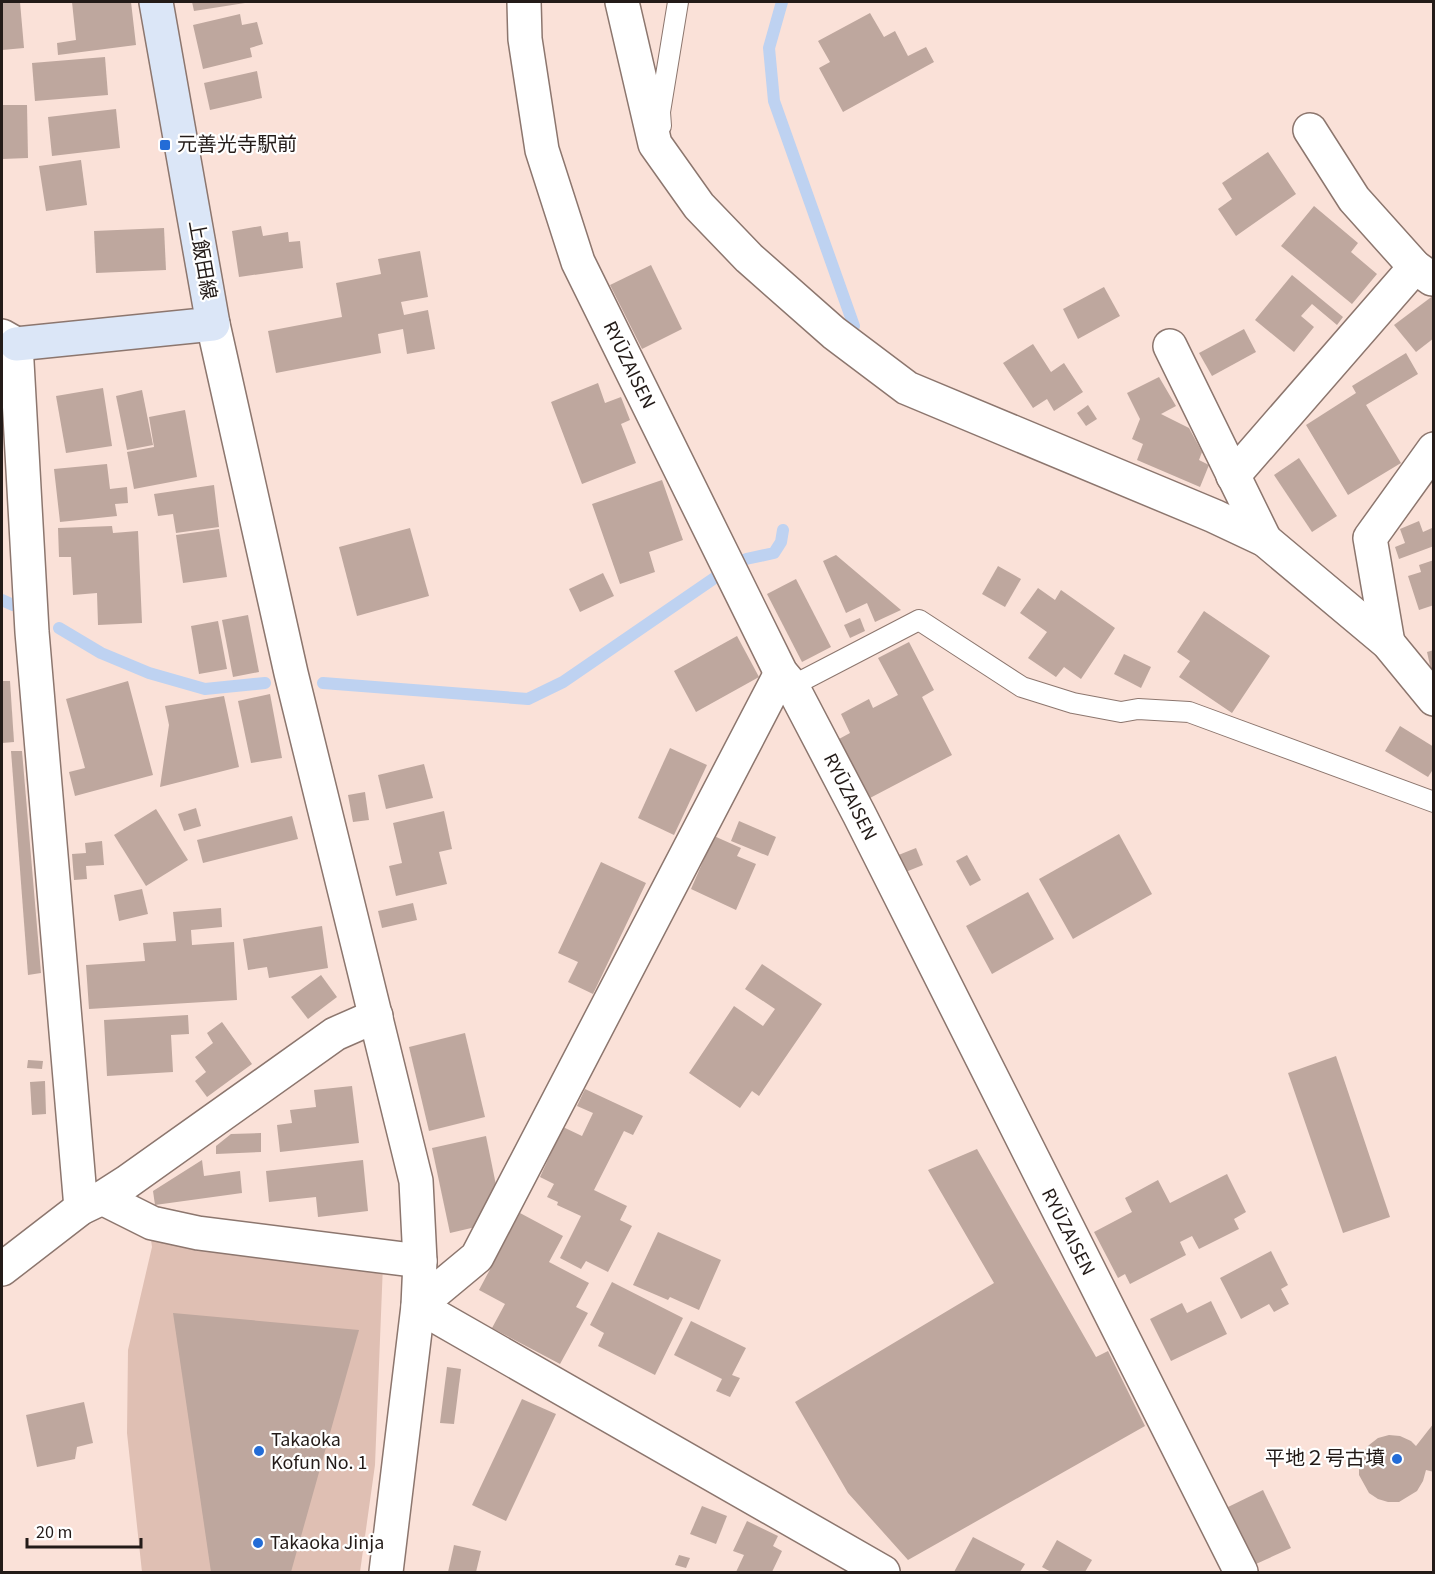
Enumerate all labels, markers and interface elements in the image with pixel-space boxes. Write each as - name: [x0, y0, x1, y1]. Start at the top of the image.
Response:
- place label: 元善光寺駅前: [177, 131, 297, 159]
- marker: 元善光寺駅前: [158, 138, 172, 152]
- street label: 上飯田線: [181, 218, 223, 302]
- street label: RYŪZAISEN: [596, 316, 662, 414]
- street label: RYŪZAISEN: [816, 749, 884, 845]
- street label: RYŪZAISEN: [1034, 1184, 1102, 1280]
- place label: Takaoka Kofun No. 1: [271, 1426, 367, 1477]
- marker: Takaoka Kofun No. 1: [252, 1444, 266, 1458]
- place label: 平地２号古墳: [1265, 1445, 1385, 1473]
- marker: 平地２号古墳: [1390, 1452, 1404, 1466]
- scale bar: [27, 1511, 141, 1549]
- text: 20 m: [36, 1520, 72, 1545]
- place label: Takaoka Jinja: [270, 1529, 384, 1557]
- marker: Takaoka Jinja: [251, 1536, 265, 1550]

